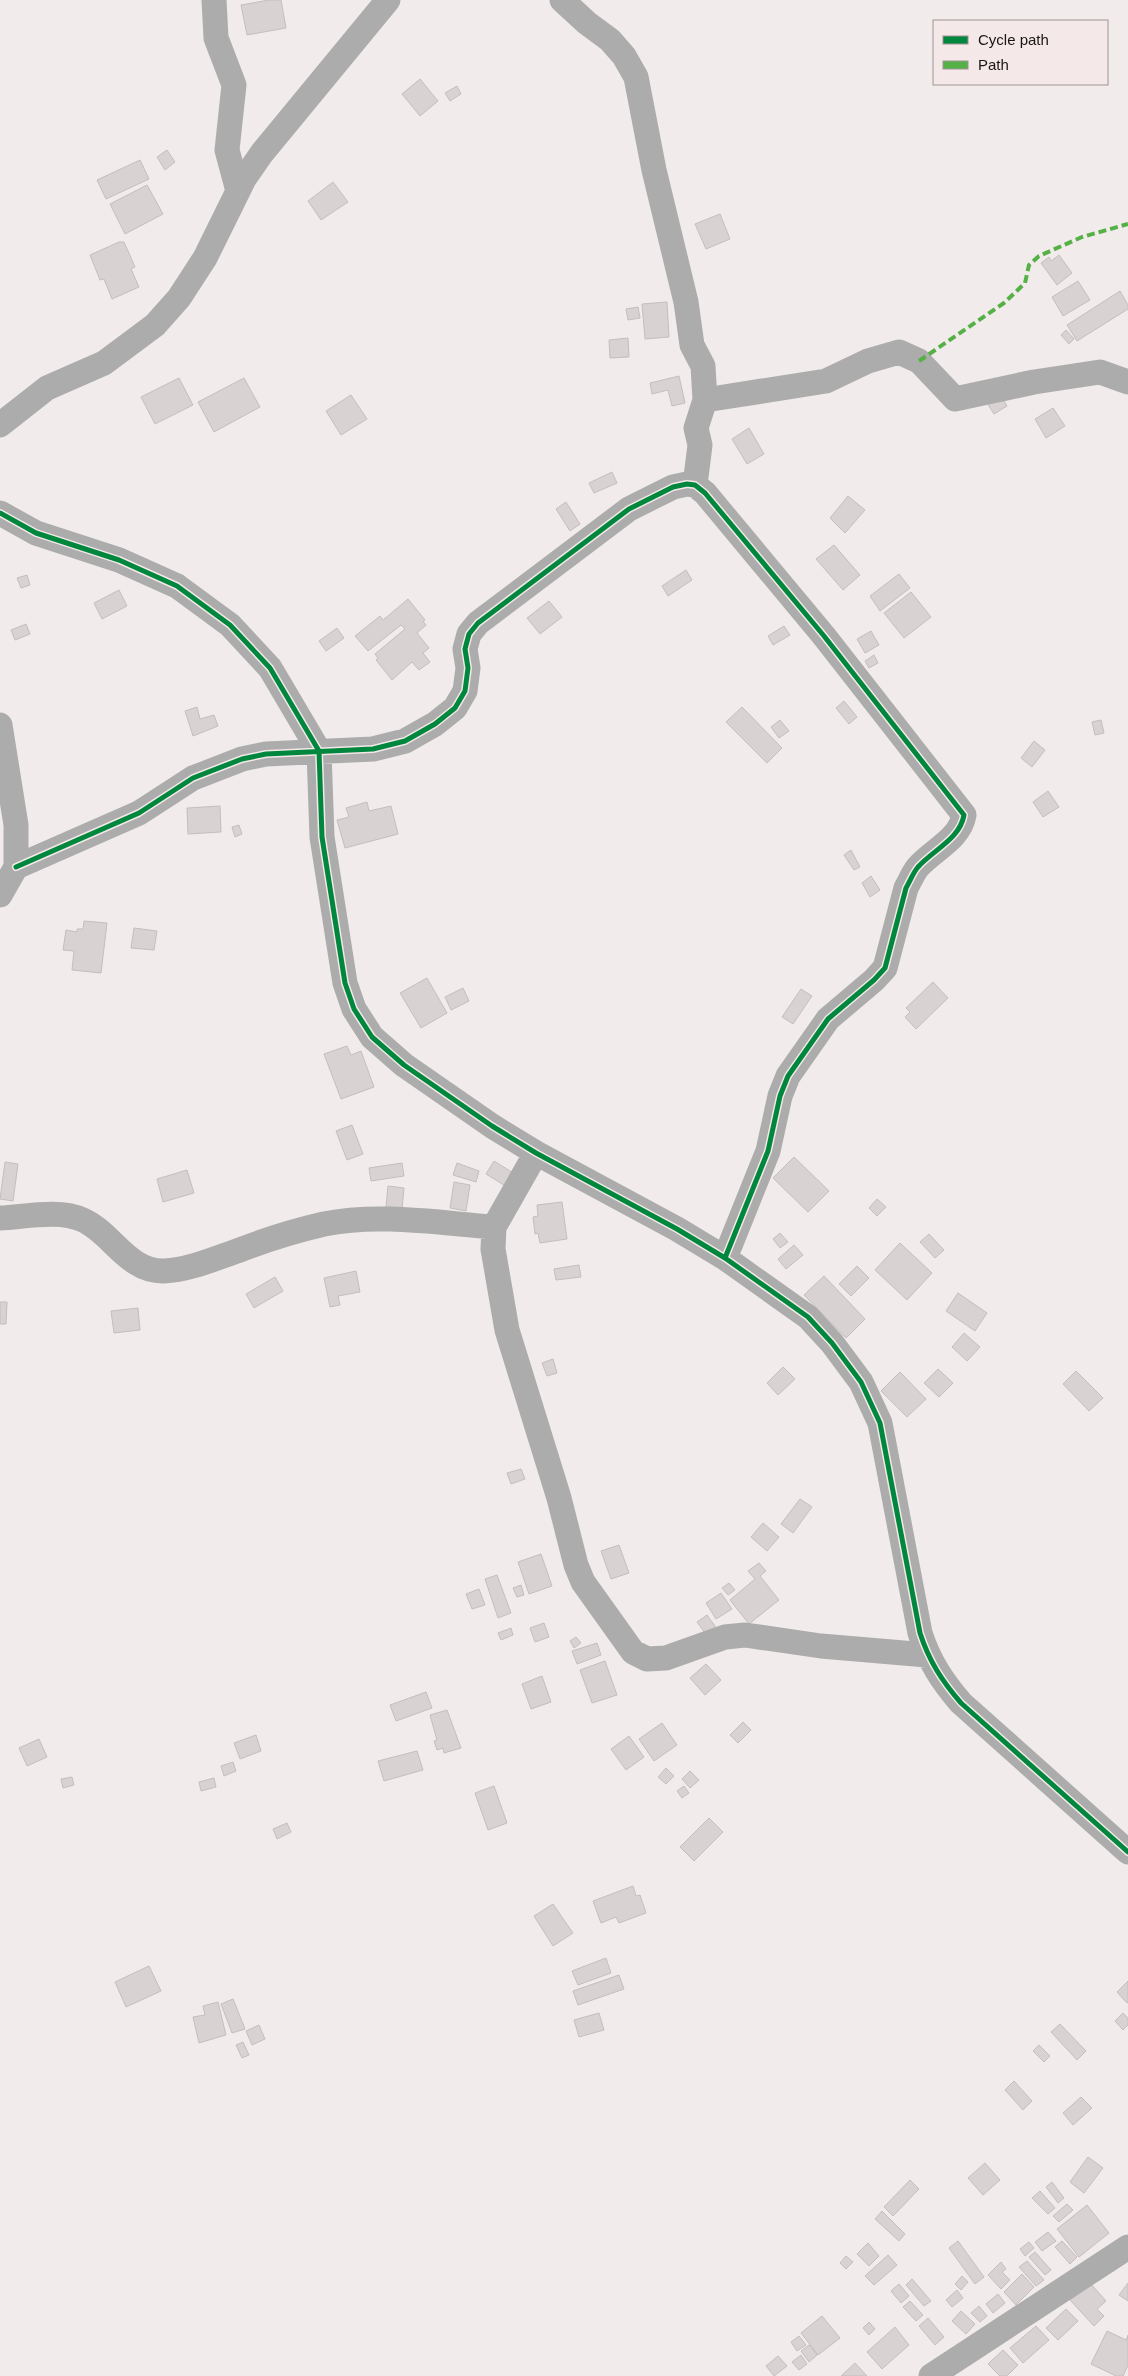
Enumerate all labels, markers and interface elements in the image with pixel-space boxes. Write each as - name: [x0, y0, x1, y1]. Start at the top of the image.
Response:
- legend: [933, 20, 1108, 85]
- text: Cycle path: [978, 31, 1049, 48]
- text: Path: [978, 56, 1009, 73]

